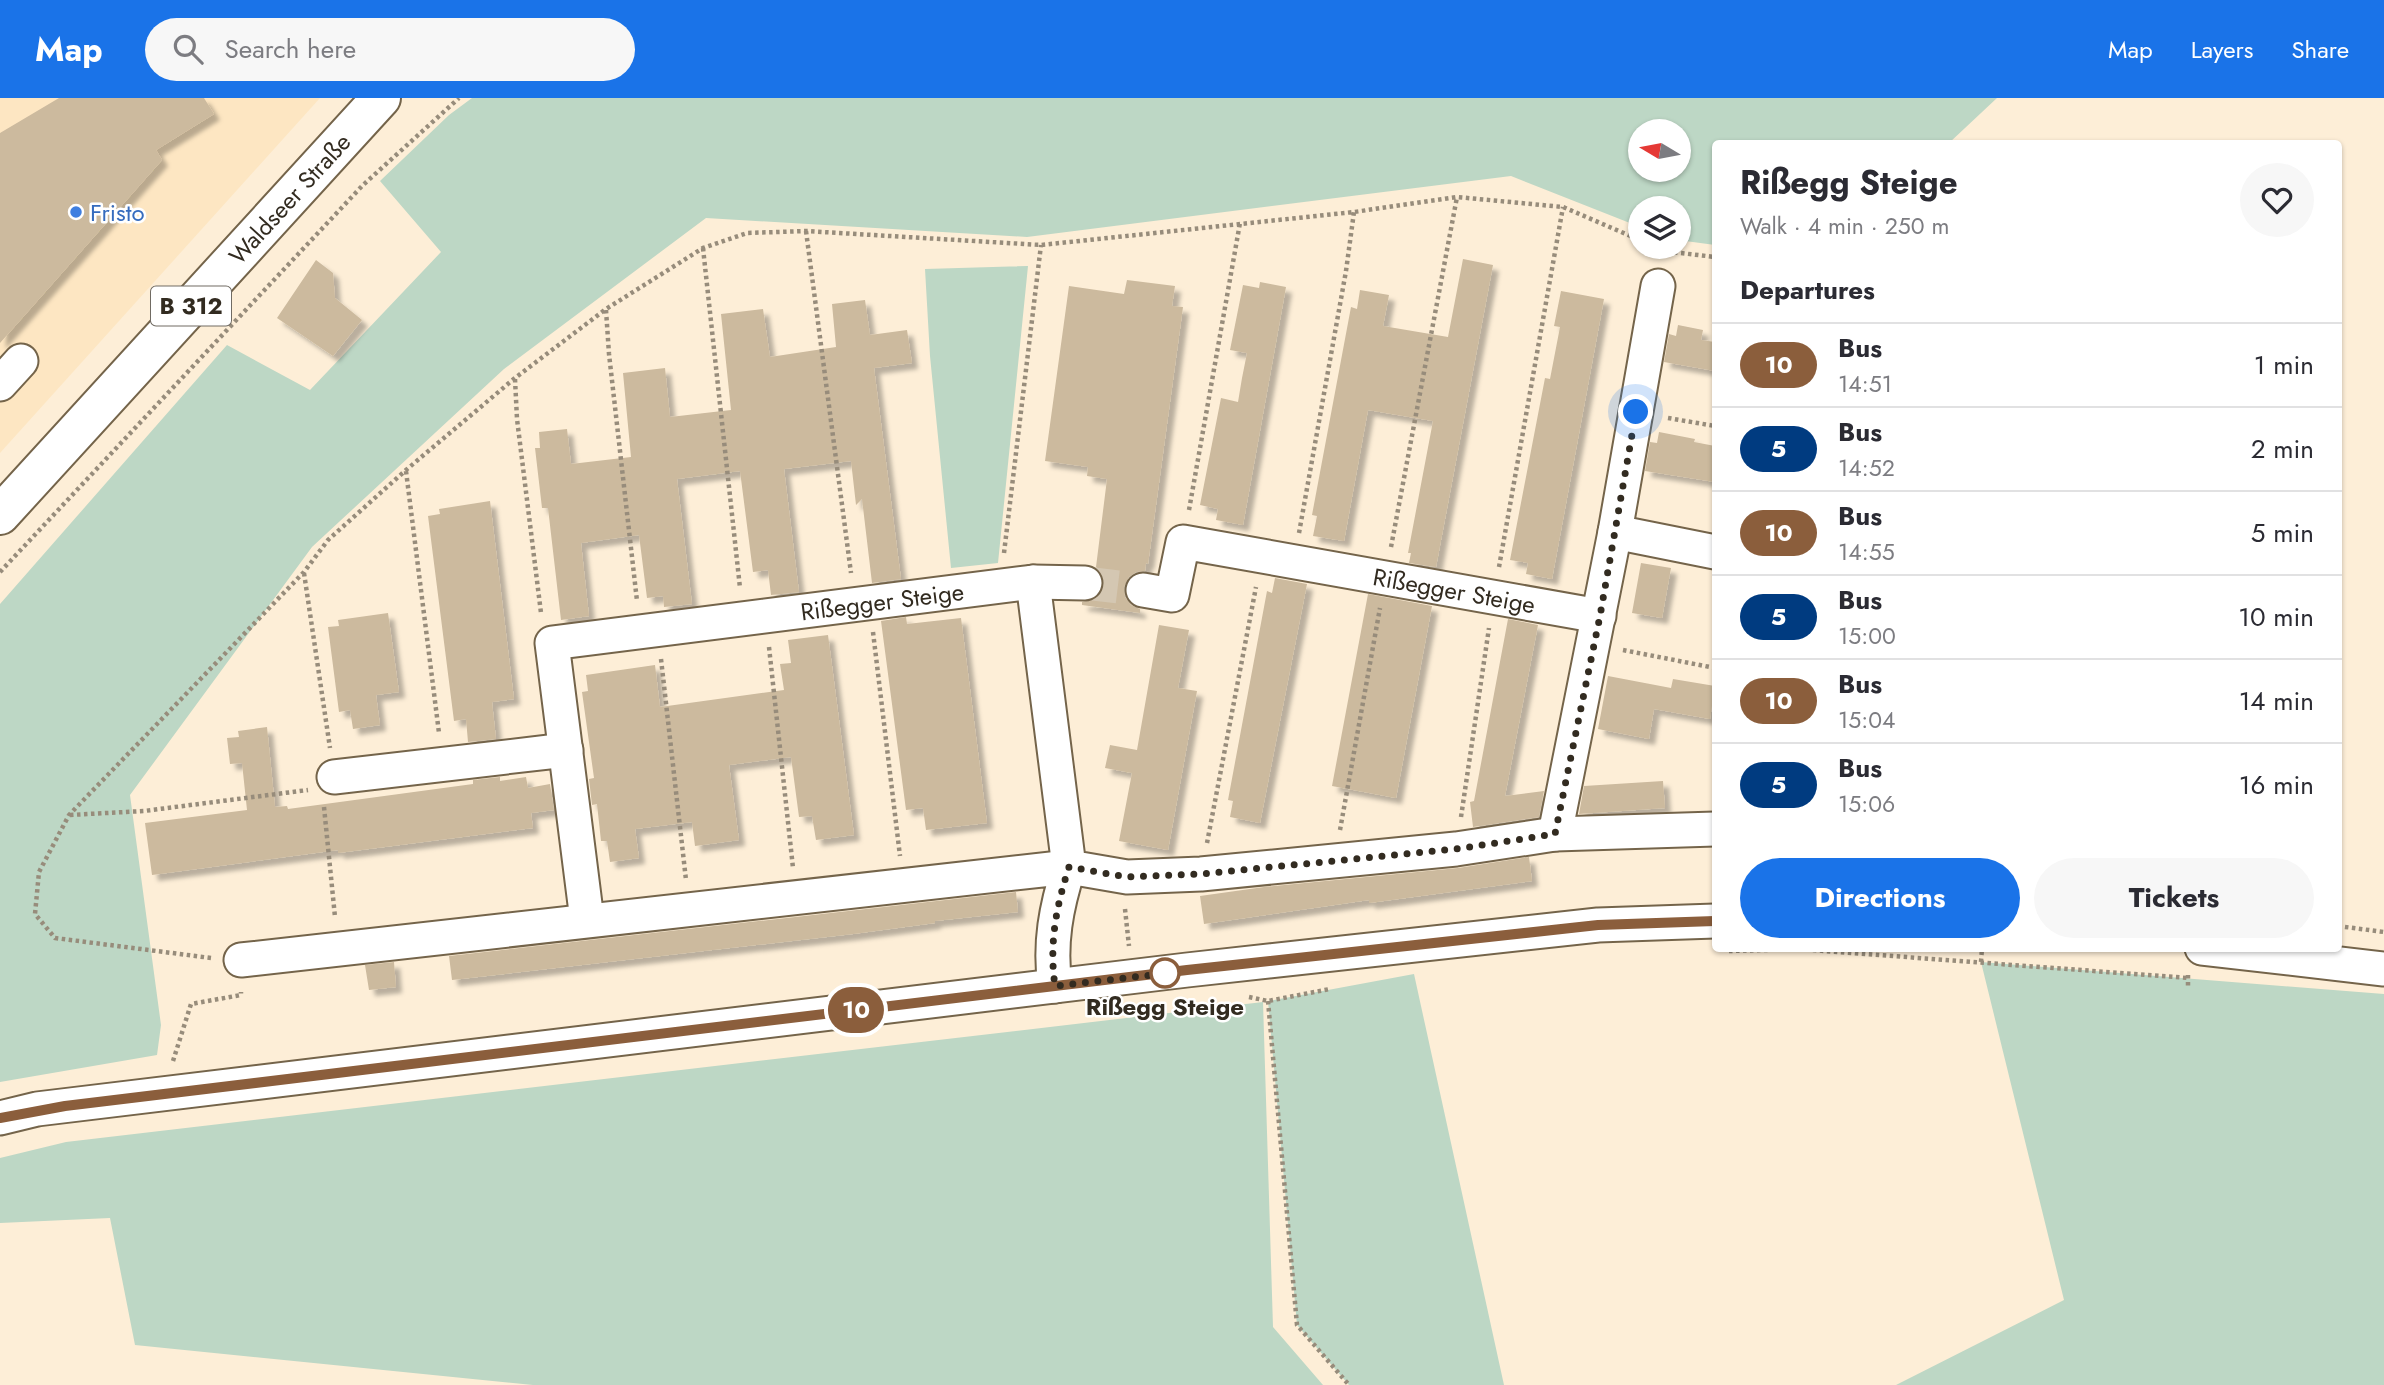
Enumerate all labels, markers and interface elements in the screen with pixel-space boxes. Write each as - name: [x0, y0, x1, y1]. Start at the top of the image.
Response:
- search box: [145, 18, 635, 81]
- text: Map: [35, 26, 103, 73]
- icon: search: [169, 30, 207, 68]
- text: Search here: [225, 30, 356, 68]
- text: Map: [2108, 32, 2153, 67]
- text: Layers: [2191, 32, 2253, 67]
- text: Share: [2291, 32, 2349, 67]
- north arrow: [1628, 119, 1690, 182]
- map controls: [1628, 119, 1691, 259]
- street label: Waldseer Straße: [220, 125, 358, 272]
- text: Rißegg Steige: [1740, 159, 1958, 206]
- button: heart: [2240, 163, 2314, 237]
- place label: Fristo: [90, 195, 145, 230]
- button: layers: [1628, 196, 1691, 259]
- marker: Fristo: [68, 204, 84, 220]
- text: Walk · 4 min · 250 m: [1740, 209, 1949, 243]
- text: Departures: [1740, 271, 1875, 309]
- road number: B 312: [151, 286, 231, 326]
- text: Bus: [1838, 329, 1882, 367]
- text: 1 min: [2254, 346, 2314, 384]
- text: 10: [1764, 347, 1793, 382]
- text: 14:51: [1838, 367, 1892, 401]
- your location: [1618, 394, 1653, 429]
- text: Bus: [1838, 413, 1882, 451]
- text: 2 min: [2251, 430, 2314, 468]
- text: 5: [1771, 431, 1786, 466]
- text: 14:52: [1838, 451, 1895, 485]
- text: Bus: [1838, 497, 1882, 535]
- text: 5 min: [2251, 514, 2314, 552]
- text: 10: [1764, 515, 1793, 550]
- text: 14:55: [1838, 535, 1895, 569]
- street label: Rißegger Steige: [1370, 559, 1538, 622]
- street label: Rißegger Steige: [798, 573, 966, 629]
- text: Bus: [1838, 581, 1882, 619]
- text: 10 min: [2238, 598, 2314, 636]
- text: 5: [1771, 599, 1786, 634]
- text: 15:00: [1838, 619, 1896, 653]
- text: Bus: [1838, 665, 1882, 703]
- text: 14 min: [2239, 682, 2314, 720]
- text: 10: [1764, 683, 1793, 718]
- text: 15:04: [1838, 703, 1895, 737]
- text: Bus: [1838, 749, 1882, 787]
- text: 16 min: [2239, 766, 2314, 804]
- text: 5: [1771, 767, 1786, 802]
- text: 15:06: [1838, 787, 1895, 821]
- button: Directions: [1740, 858, 2020, 938]
- button: Tickets: [2034, 858, 2314, 938]
- marker: Rißegg Steige: [1150, 958, 1180, 988]
- line badge: 10: [824, 987, 888, 1033]
- place label: Rißegg Steige: [1086, 989, 1244, 1024]
- text: 10: [842, 992, 870, 1027]

